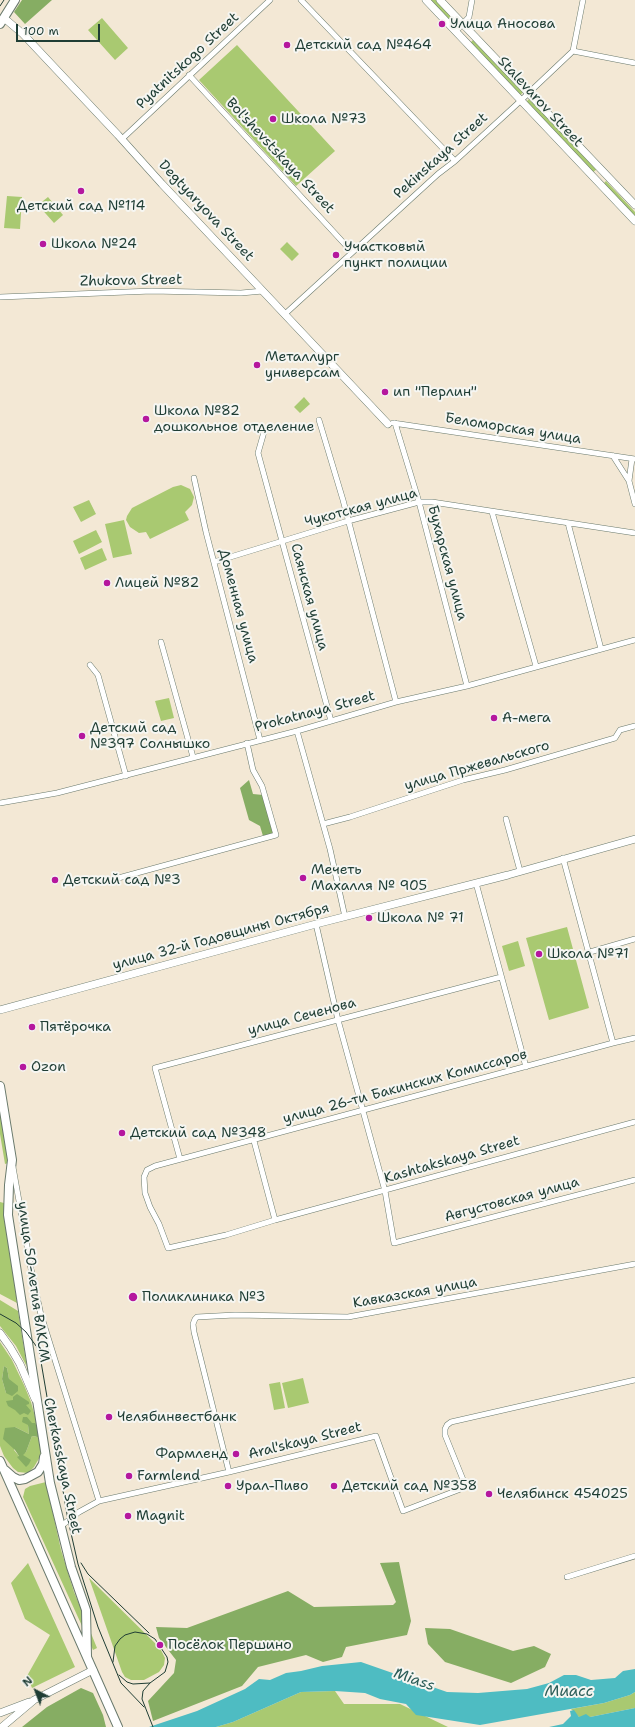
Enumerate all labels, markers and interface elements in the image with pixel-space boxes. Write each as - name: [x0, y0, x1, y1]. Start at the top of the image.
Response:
- street label: Pyatnitskogo Street: [133, 9, 243, 113]
- scale bar: [18, 16, 102, 42]
- place label: Улица Аносова: [450, 16, 555, 32]
- marker: Улица Аносова: [437, 19, 447, 29]
- text: 100 m: [23, 23, 59, 39]
- place label: Детский сад №464: [295, 37, 432, 53]
- marker: Детский сад №464: [282, 40, 292, 50]
- street label: Stalevarov Street: [494, 53, 586, 151]
- street label: Bol'shevstskaya Street: [222, 95, 338, 217]
- street label: Pekinskaya Street: [391, 109, 491, 203]
- place label: Школа №73: [281, 111, 367, 127]
- marker: Школа №73: [268, 114, 278, 124]
- street label: Degtyaryova Street: [155, 157, 257, 265]
- marker: Детский сад №114: [76, 186, 86, 196]
- place label: Детский сад №114: [17, 198, 145, 214]
- place label: Школа №24: [51, 236, 137, 252]
- marker: Школа №24: [38, 239, 48, 249]
- place label: Участковый пункт полиции: [344, 239, 448, 272]
- marker: Участковый пункт полиции: [331, 250, 341, 260]
- street label: Zhukova Street: [80, 272, 182, 290]
- place label: Металлург универсам: [265, 349, 340, 382]
- marker: Металлург универсам: [252, 360, 262, 370]
- place label: ип "Перлин": [393, 384, 477, 400]
- marker: ип "Перлин": [380, 387, 390, 397]
- place label: Школа №82 дошкольное отделение: [154, 403, 314, 436]
- street label: Беломорская улица: [444, 410, 582, 448]
- marker: Школа №82 дошкольное отделение: [141, 414, 151, 424]
- street label: Чукотская улица: [303, 485, 419, 531]
- street label: Бухарская улица: [424, 504, 470, 622]
- street label: Саянская улица: [287, 542, 331, 652]
- street label: Доменная улица: [215, 547, 261, 665]
- place label: Лицей №82: [115, 575, 199, 591]
- marker: Лицей №82: [102, 578, 112, 588]
- street label: Prokatnaya Street: [253, 688, 377, 736]
- place label: А-мега: [502, 710, 551, 726]
- marker: А-мега: [489, 713, 499, 723]
- place label: Детский сад №397 Солнышко: [90, 720, 210, 752]
- marker: Детский сад №397 Солнышко: [77, 731, 87, 741]
- street label: улица Пржевальского: [403, 737, 551, 795]
- place label: Мечеть Махалля № 905: [311, 862, 427, 894]
- place label: Детский сад №3: [63, 872, 181, 888]
- marker: Мечеть Махалля № 905: [298, 873, 308, 883]
- marker: Детский сад №3: [50, 875, 60, 885]
- street label: улица 32-й Годовщины Октября: [111, 900, 331, 974]
- place label: Школа № 71: [377, 910, 464, 926]
- marker: Школа № 71: [364, 913, 374, 923]
- place label: Школа №71: [547, 946, 629, 962]
- marker: Школа №71: [534, 949, 544, 959]
- street label: улица Сеченова: [246, 994, 358, 1040]
- place label: Пятёрочка: [40, 1019, 111, 1035]
- marker: Пятёрочка: [27, 1022, 37, 1032]
- street label: улица 26-ти Бакинских Комиссаров: [281, 1046, 529, 1128]
- place label: Ozon: [31, 1059, 66, 1075]
- marker: Ozon: [18, 1062, 28, 1072]
- place label: Детский сад №348: [130, 1125, 266, 1141]
- marker: Детский сад №348: [117, 1128, 127, 1138]
- street label: Kashtakskaya Street: [382, 1133, 522, 1187]
- street label: Августовская улица: [443, 1174, 581, 1226]
- street label: улица 50-летия ВЛКСМ: [13, 1200, 53, 1364]
- street label: Кавказская улица: [352, 1274, 478, 1312]
- place label: Поликлиника №3: [142, 1289, 266, 1305]
- marker: Поликлиника №3: [127, 1291, 139, 1303]
- street label: Cherkasskaya Street: [39, 1396, 85, 1536]
- place label: Челябинвестбанк: [117, 1409, 236, 1425]
- marker: Челябинвестбанк: [104, 1412, 114, 1422]
- street label: Aral'skaya Street: [247, 1419, 363, 1463]
- place label: Фармленд: [156, 1446, 228, 1462]
- marker: Фармленд: [231, 1449, 241, 1459]
- place label: Farmlend: [137, 1468, 200, 1484]
- marker: Farmlend: [124, 1471, 134, 1481]
- place label: Урал-Пиво: [236, 1478, 308, 1494]
- place label: Детский сад №358: [342, 1478, 477, 1494]
- marker: Урал-Пиво: [223, 1481, 233, 1491]
- marker: Детский сад №358: [329, 1481, 339, 1491]
- place label: Челябинск 454025: [497, 1486, 628, 1502]
- marker: Челябинск 454025: [484, 1489, 494, 1499]
- place label: Magnit: [136, 1508, 185, 1524]
- marker: Magnit: [123, 1511, 133, 1521]
- place label: Посёлок Першино: [168, 1637, 292, 1653]
- marker: Посёлок Першино: [155, 1640, 165, 1650]
- water label: Miass: [391, 1665, 437, 1695]
- north arrow: [16, 1671, 56, 1711]
- text: N: [19, 1673, 36, 1690]
- water label: Миасс: [545, 1683, 593, 1701]

